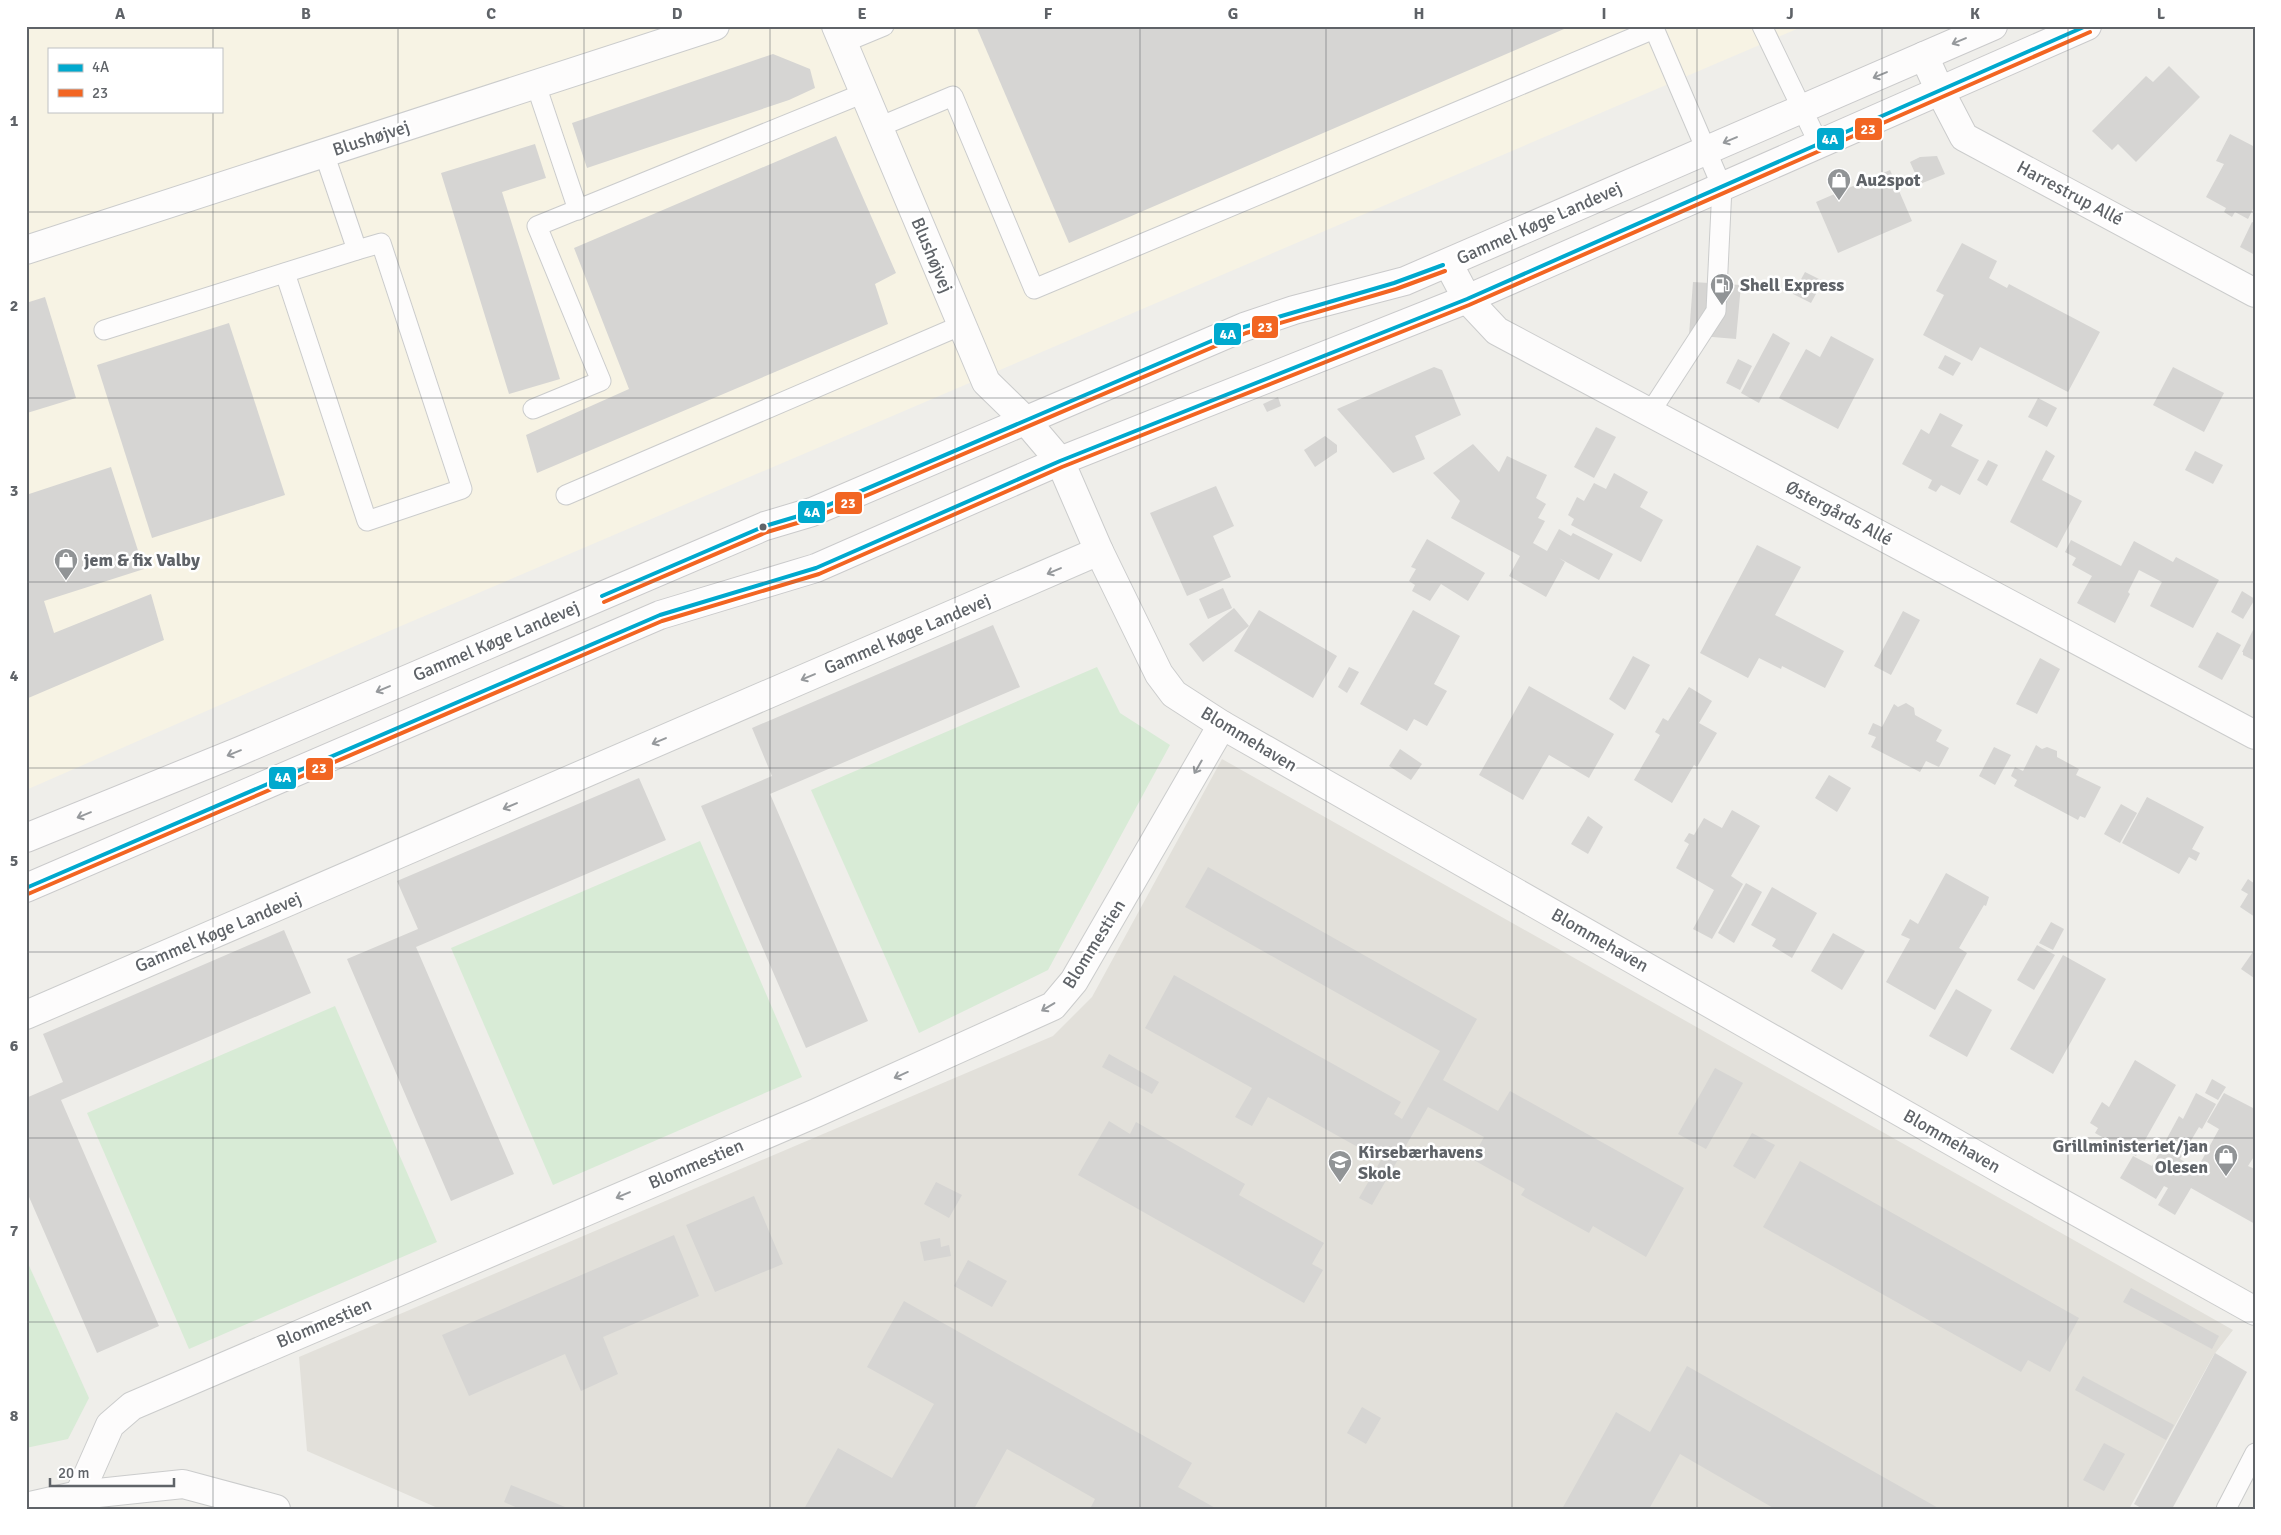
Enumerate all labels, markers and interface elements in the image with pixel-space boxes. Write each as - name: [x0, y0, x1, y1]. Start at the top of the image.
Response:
- text: A: [115, 4, 126, 24]
- text: B: [301, 4, 311, 24]
- text: C: [486, 4, 496, 24]
- text: D: [672, 4, 683, 24]
- text: E: [857, 4, 867, 24]
- text: F: [1044, 4, 1053, 24]
- text: G: [1228, 4, 1238, 24]
- text: H: [1414, 4, 1424, 24]
- text: I: [1601, 4, 1607, 24]
- text: J: [1786, 4, 1794, 24]
- text: K: [1970, 4, 1980, 24]
- text: L: [2157, 4, 2166, 24]
- one-way arrow: [1952, 37, 1967, 47]
- legend: [48, 48, 222, 112]
- text: 4A: [92, 58, 109, 76]
- one-way arrow: [1873, 71, 1888, 81]
- text: 23: [92, 84, 108, 102]
- text: 1: [10, 111, 19, 131]
- street label: Blushøjvej: [330, 115, 412, 161]
- line badge: 23: [1854, 117, 1883, 141]
- text: 23: [1860, 121, 1876, 138]
- line badge: 4A: [1816, 127, 1845, 151]
- text: 4A: [1822, 131, 1838, 148]
- one-way arrow: [1723, 135, 1738, 145]
- street label: Harrestrup Allé: [2013, 156, 2127, 230]
- shop icon: Au2spot: [1826, 167, 1852, 201]
- place label: Au2spot: [1856, 169, 1921, 191]
- street label: Gammel Køge Landevej: [1453, 177, 1625, 269]
- street label: Blushøjvej: [906, 214, 958, 296]
- fuel station icon: Shell Express: [1709, 272, 1735, 306]
- place label: Shell Express: [1740, 274, 1844, 296]
- text: 2: [10, 296, 18, 316]
- line badge: 23: [1251, 315, 1279, 339]
- text: 23: [1257, 319, 1273, 336]
- line badge: 4A: [1213, 322, 1242, 346]
- text: 4A: [1220, 326, 1236, 343]
- street label: Østergårds Allé: [1782, 476, 1896, 550]
- text: 3: [10, 481, 18, 501]
- line badge: 23: [834, 491, 863, 515]
- text: 23: [840, 495, 856, 512]
- line badge: 4A: [797, 500, 826, 524]
- text: 4A: [804, 504, 820, 521]
- unlabelled marker: [758, 522, 768, 532]
- shop icon: jem & fix Valby: [53, 547, 79, 581]
- place label: jem & fix Valby: [84, 549, 200, 571]
- one-way arrow: [1047, 566, 1062, 576]
- street label: Gammel Køge Landevej: [821, 589, 993, 679]
- street label: Gammel Køge Landevej: [410, 596, 582, 686]
- text: 4: [10, 666, 19, 686]
- one-way arrow: [801, 672, 816, 682]
- one-way arrow: [376, 686, 391, 695]
- street label: Blommehaven: [1197, 702, 1301, 776]
- one-way arrow: [652, 737, 667, 747]
- one-way arrow: [227, 749, 242, 759]
- line badge: 23: [305, 757, 334, 781]
- one-way arrow: [1192, 759, 1202, 773]
- text: 23: [311, 760, 327, 777]
- line badge: 4A: [268, 766, 297, 790]
- text: 4A: [275, 769, 291, 786]
- one-way arrow: [503, 801, 518, 811]
- one-way arrow: [77, 811, 92, 820]
- text: 5: [10, 851, 18, 871]
- street label: Gammel Køge Landevej: [132, 887, 304, 977]
- street label: Blommestien: [1058, 895, 1130, 993]
- street label: Blommehaven: [1548, 903, 1652, 977]
- one-way arrow: [1041, 1002, 1055, 1013]
- text: 6: [10, 1036, 19, 1056]
- one-way arrow: [893, 1070, 908, 1080]
- street label: Blommehaven: [1900, 1104, 2004, 1178]
- street label: Blommestien: [645, 1134, 747, 1194]
- place label: Grillministeriet/jan Olesen: [2052, 1135, 2208, 1178]
- place label: Kirsebærhavens Skole: [1358, 1141, 1483, 1184]
- shop icon: Grillministeriet/jan Olesen: [2213, 1143, 2239, 1177]
- school or university icon: Kirsebærhavens Skole: [1327, 1149, 1353, 1183]
- one-way arrow: [616, 1191, 631, 1201]
- text: 7: [10, 1221, 19, 1241]
- street label: Blommestien: [273, 1293, 375, 1353]
- text: 8: [10, 1406, 19, 1426]
- scale bar: [50, 1455, 174, 1487]
- text: 20 m: [58, 1464, 89, 1482]

